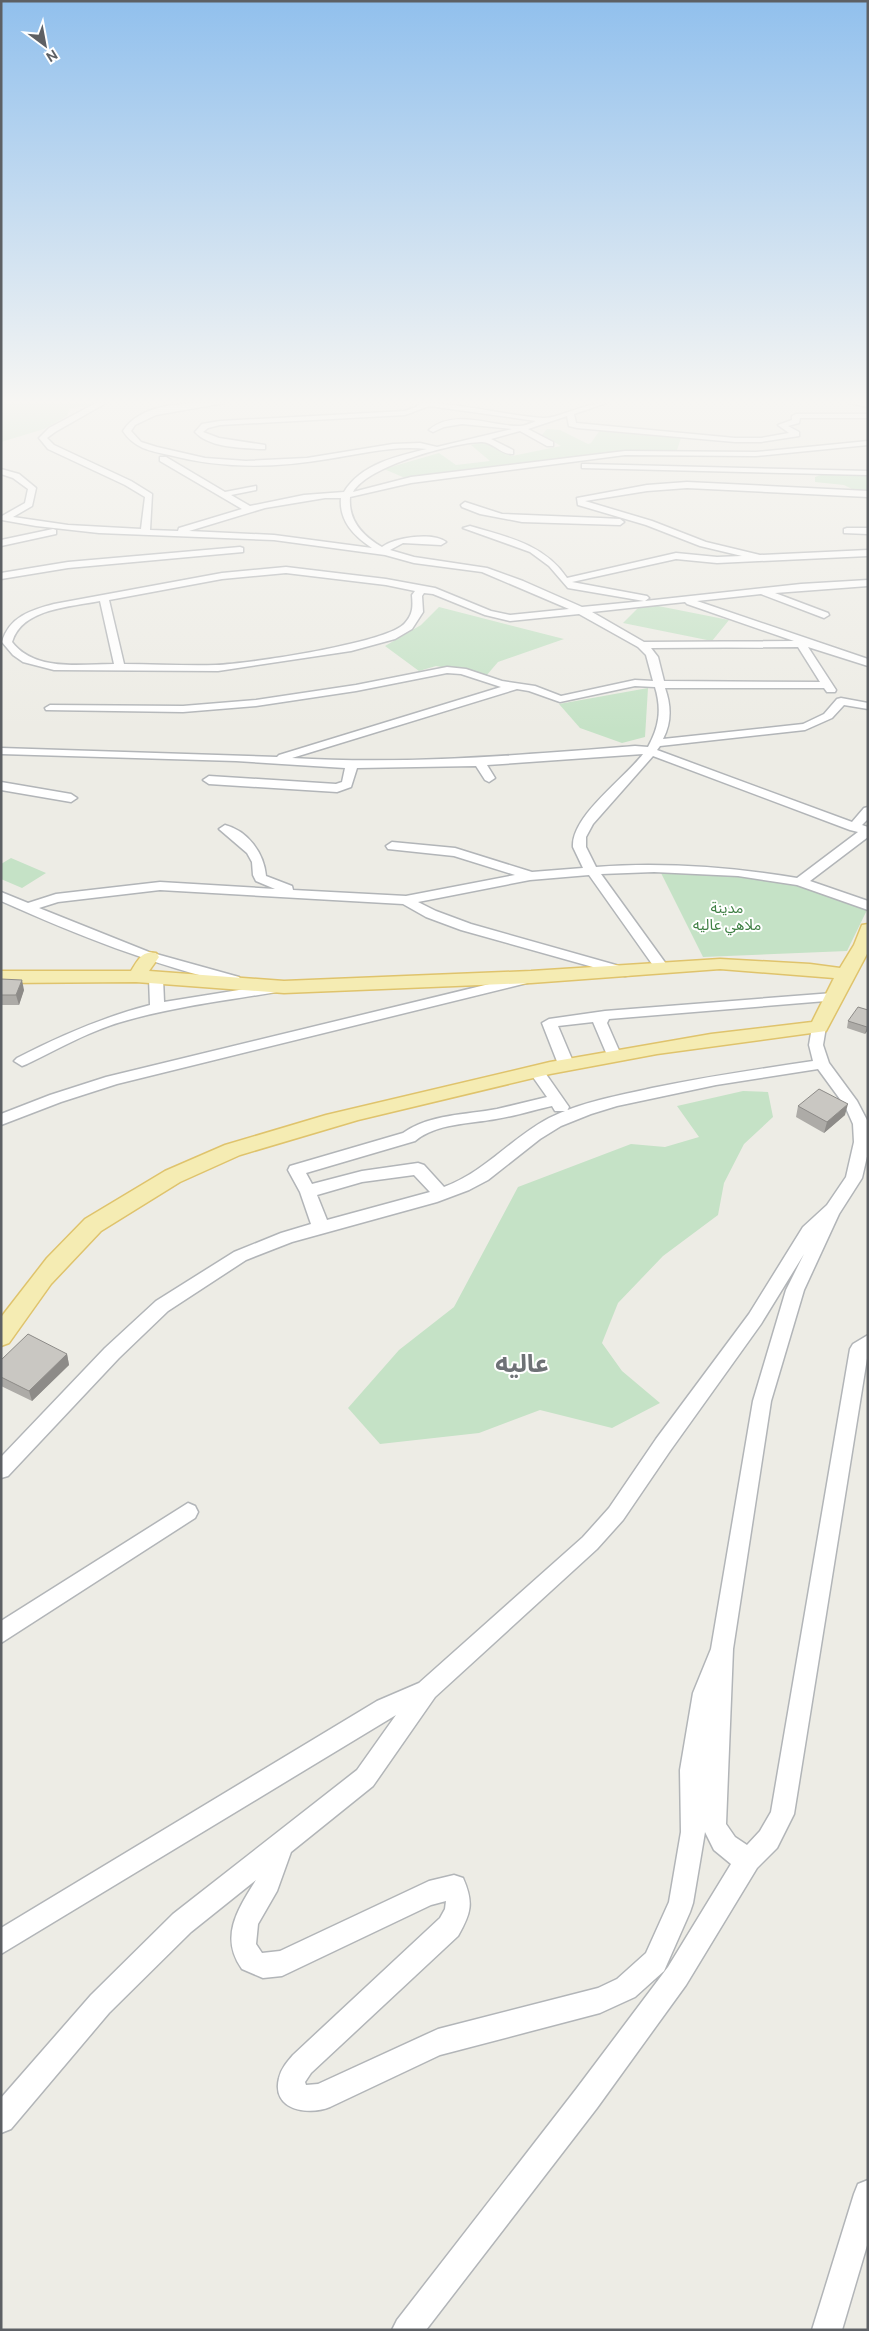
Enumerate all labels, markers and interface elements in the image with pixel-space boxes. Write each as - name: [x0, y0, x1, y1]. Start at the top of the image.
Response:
- north arrow: [20, 20, 70, 70]
- text: N: [43, 46, 61, 66]
- park label: مدينة ملاهي عاليه: [693, 899, 761, 936]
- district label: عاليه: [495, 1349, 549, 1378]

